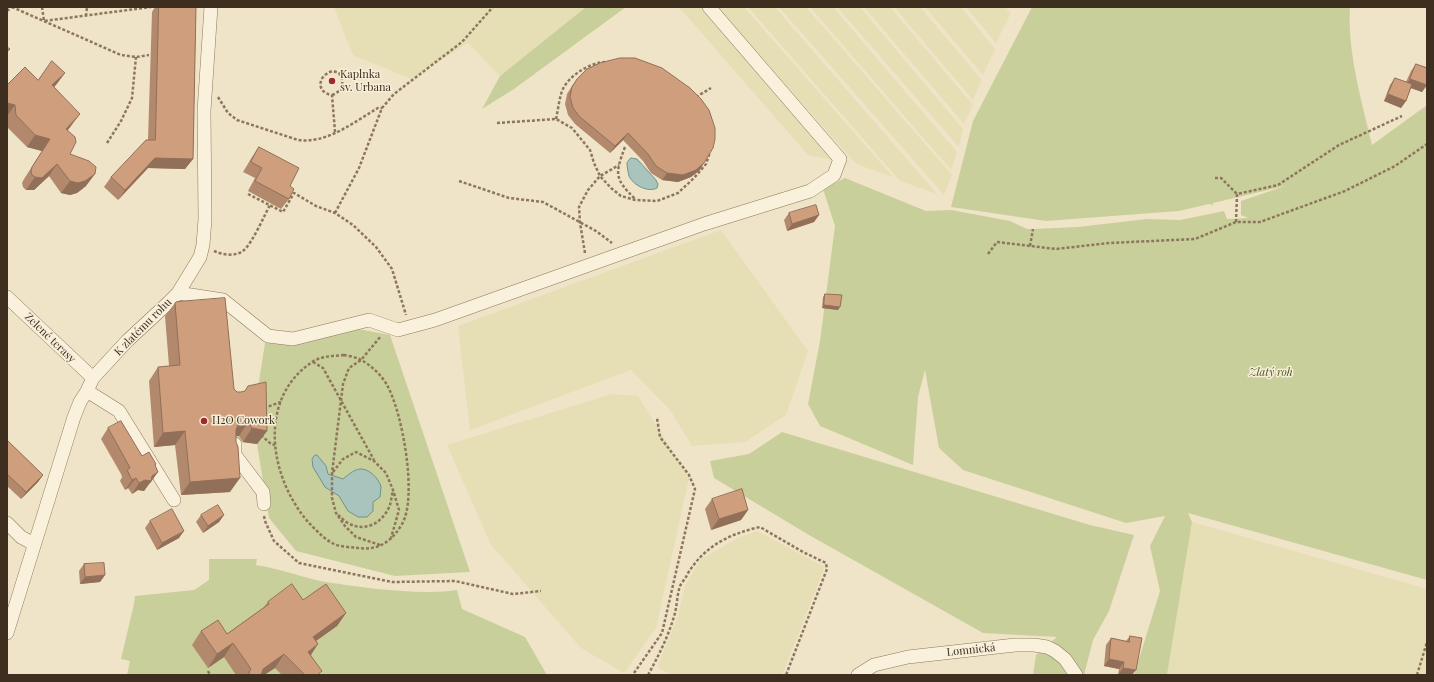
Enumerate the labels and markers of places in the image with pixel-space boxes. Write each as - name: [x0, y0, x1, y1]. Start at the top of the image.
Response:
- place label: Kaplnka sv. Urbana: [340, 68, 391, 94]
- marker: Kaplnka sv. Urbana: [327, 76, 337, 86]
- place label: H2O Cowork: [212, 414, 275, 428]
- marker: H2O Cowork: [199, 416, 209, 426]

